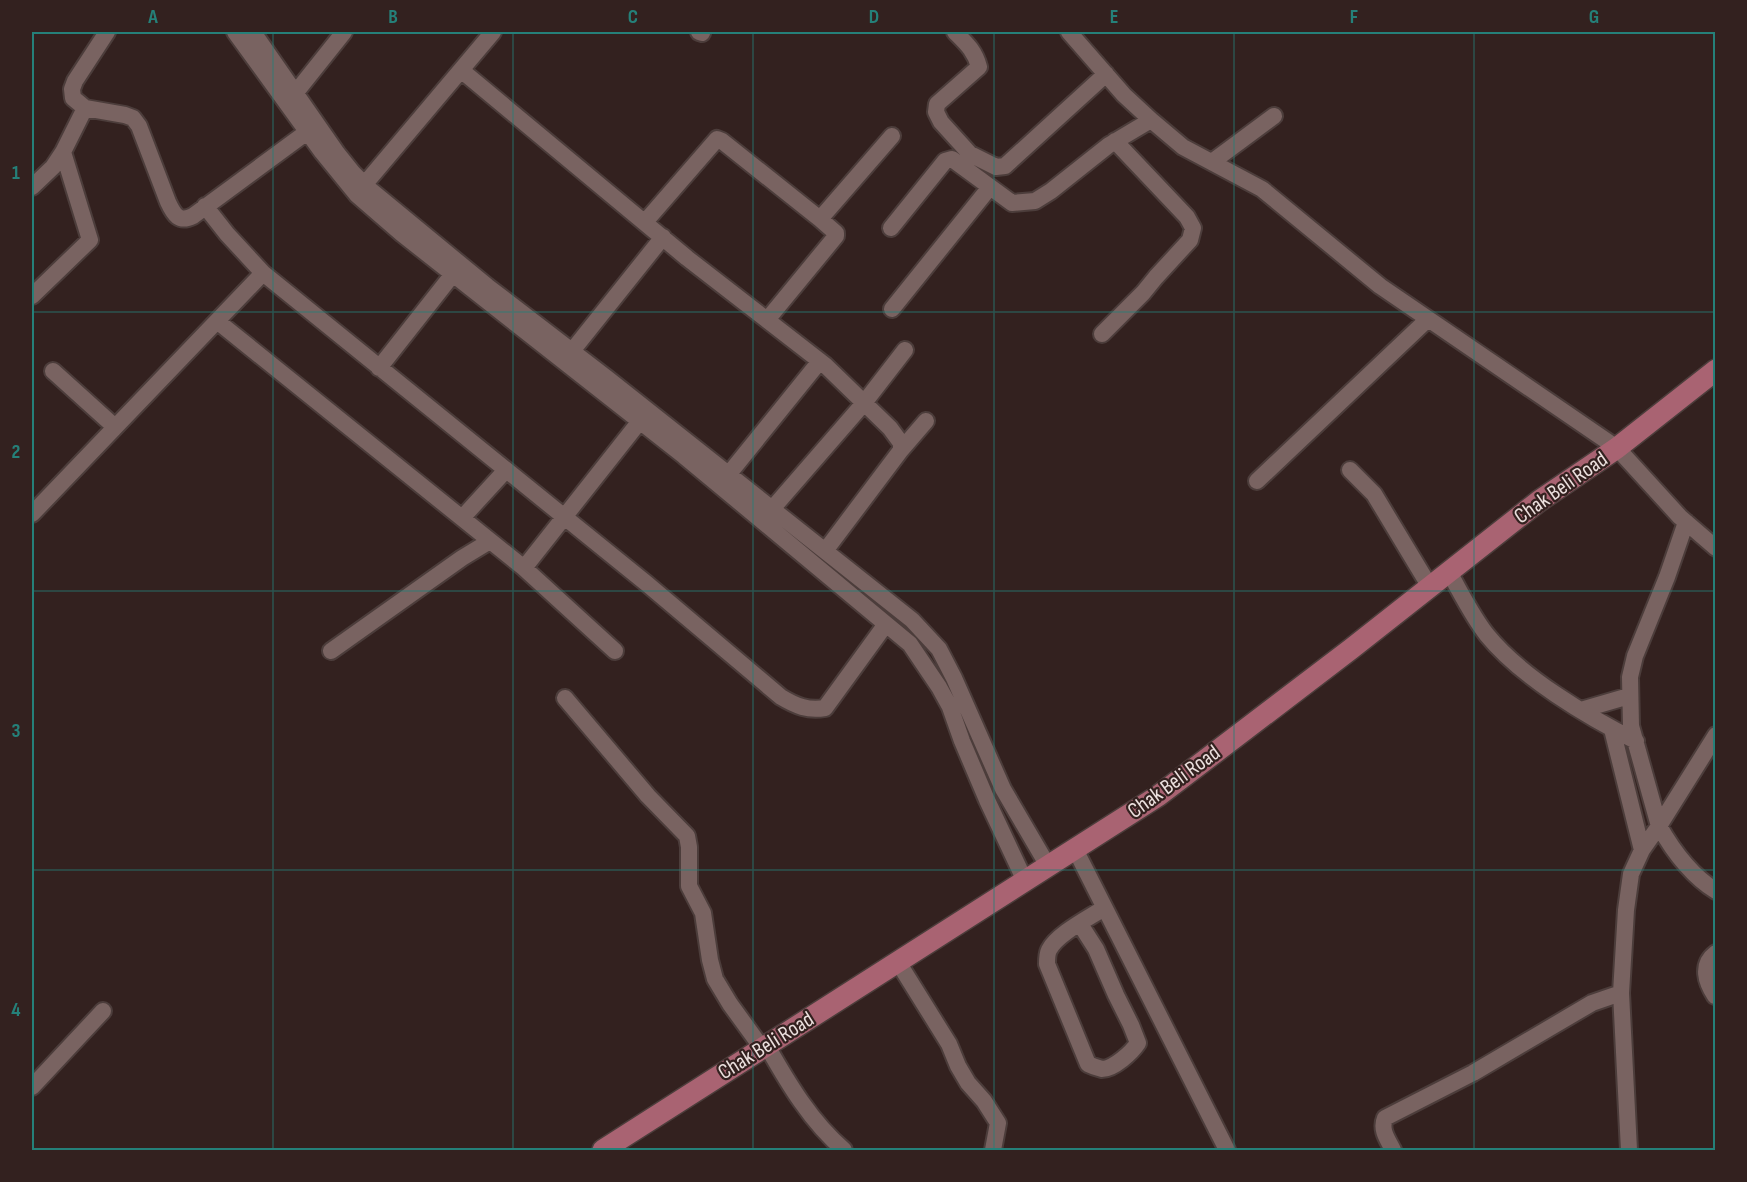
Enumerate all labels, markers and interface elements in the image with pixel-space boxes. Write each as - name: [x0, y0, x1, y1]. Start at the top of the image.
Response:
- text: A: [147, 5, 158, 29]
- text: B: [388, 5, 398, 29]
- text: C: [628, 5, 638, 29]
- text: D: [869, 5, 879, 29]
- text: E: [1110, 5, 1118, 29]
- text: F: [1350, 5, 1358, 29]
- text: G: [1589, 5, 1599, 29]
- text: 1: [12, 161, 20, 185]
- text: 2: [12, 440, 20, 464]
- street label: Chak Beli Road: [1509, 446, 1613, 530]
- text: 3: [12, 719, 21, 743]
- street label: Chak Beli Road: [1122, 739, 1226, 825]
- text: 4: [11, 998, 21, 1022]
- street label: Chak Beli Road: [713, 1006, 819, 1086]

